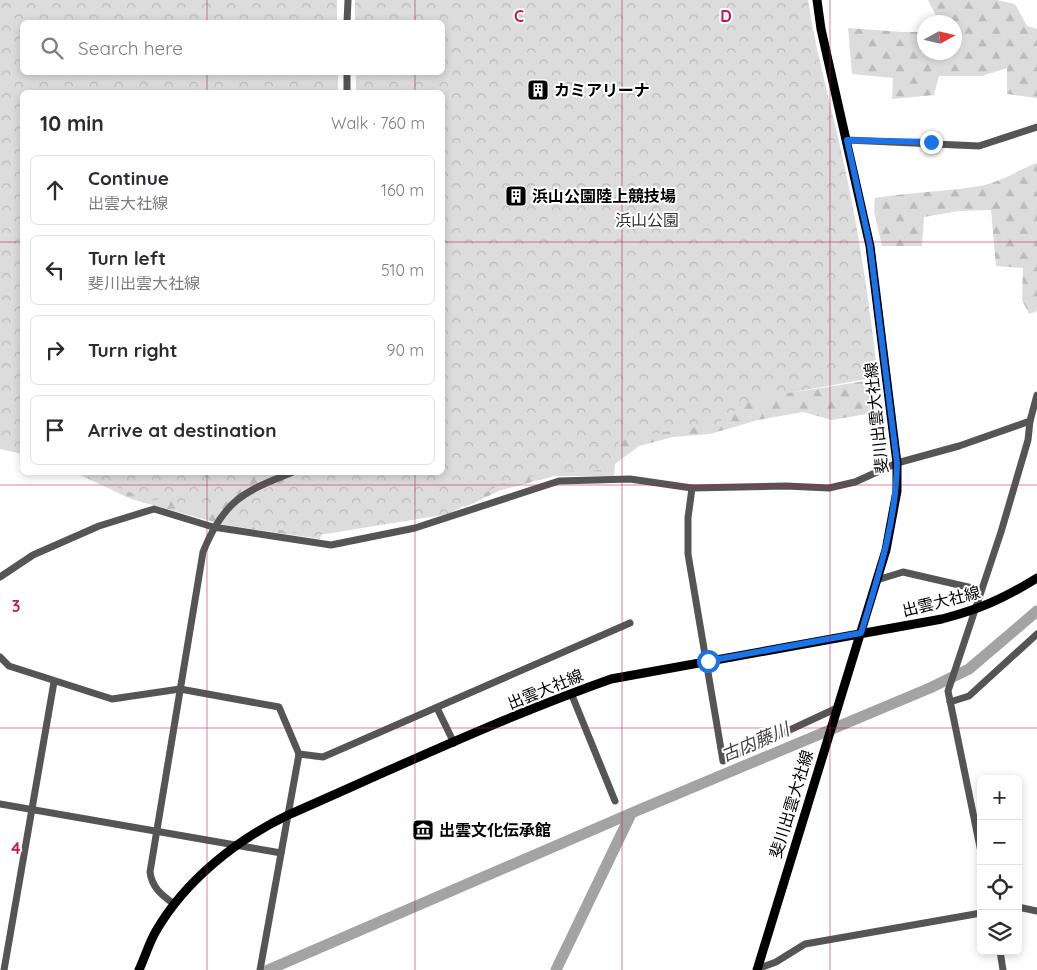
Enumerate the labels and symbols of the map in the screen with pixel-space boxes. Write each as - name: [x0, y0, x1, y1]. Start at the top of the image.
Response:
- text: C: [514, 6, 524, 26]
- text: D: [720, 6, 732, 26]
- north arrow: [917, 15, 962, 60]
- building icon: カミアリーナ: [526, 78, 550, 102]
- place label: カミアリーナ: [554, 80, 650, 100]
- route end: [920, 131, 943, 154]
- building icon: 浜山公園陸上競技場: [504, 184, 528, 208]
- place label: 浜山公園陸上競技場: [532, 186, 676, 206]
- park label: 浜山公園: [615, 210, 679, 230]
- street label: 斐川出雲大社線: [860, 361, 892, 475]
- street label: 出雲大社線: [900, 582, 982, 620]
- text: 3: [12, 596, 20, 616]
- route start: [697, 650, 720, 673]
- street label: 出雲大社線: [504, 665, 586, 713]
- water label: 古内藤川: [717, 717, 794, 767]
- street label: 斐川出雲大社線: [765, 748, 817, 860]
- museum icon: 出雲文化伝承館: [411, 818, 435, 842]
- place label: 出雲文化伝承館: [439, 820, 551, 840]
- text: 4: [11, 838, 21, 858]

